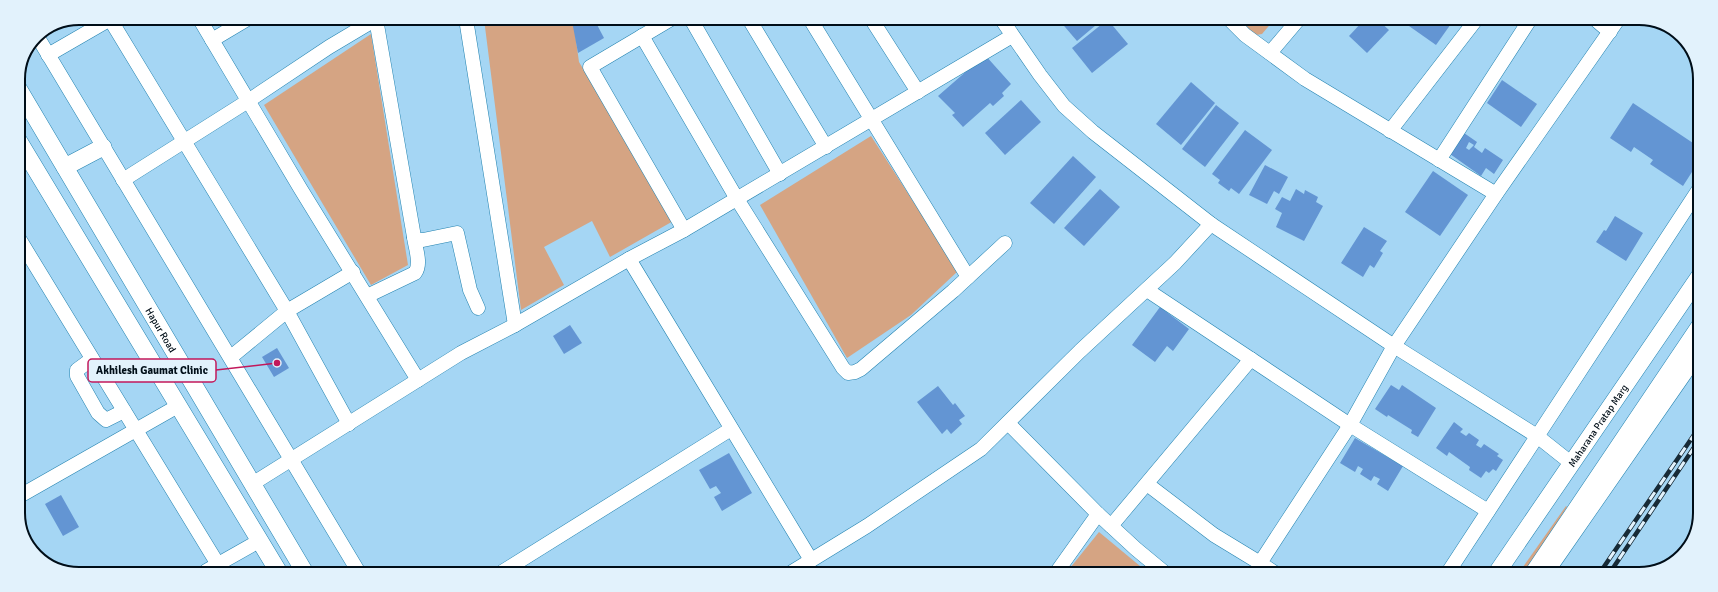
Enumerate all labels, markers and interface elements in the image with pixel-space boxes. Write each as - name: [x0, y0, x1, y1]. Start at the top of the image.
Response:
- street label: Hapur Road: [142, 306, 178, 355]
- callout: Akhilesh Gaumat Clinic: [88, 359, 216, 382]
- text: Akhilesh Gaumat Clinic: [96, 364, 208, 377]
- street label: Maharana Pratap Marg: [1566, 382, 1631, 470]

